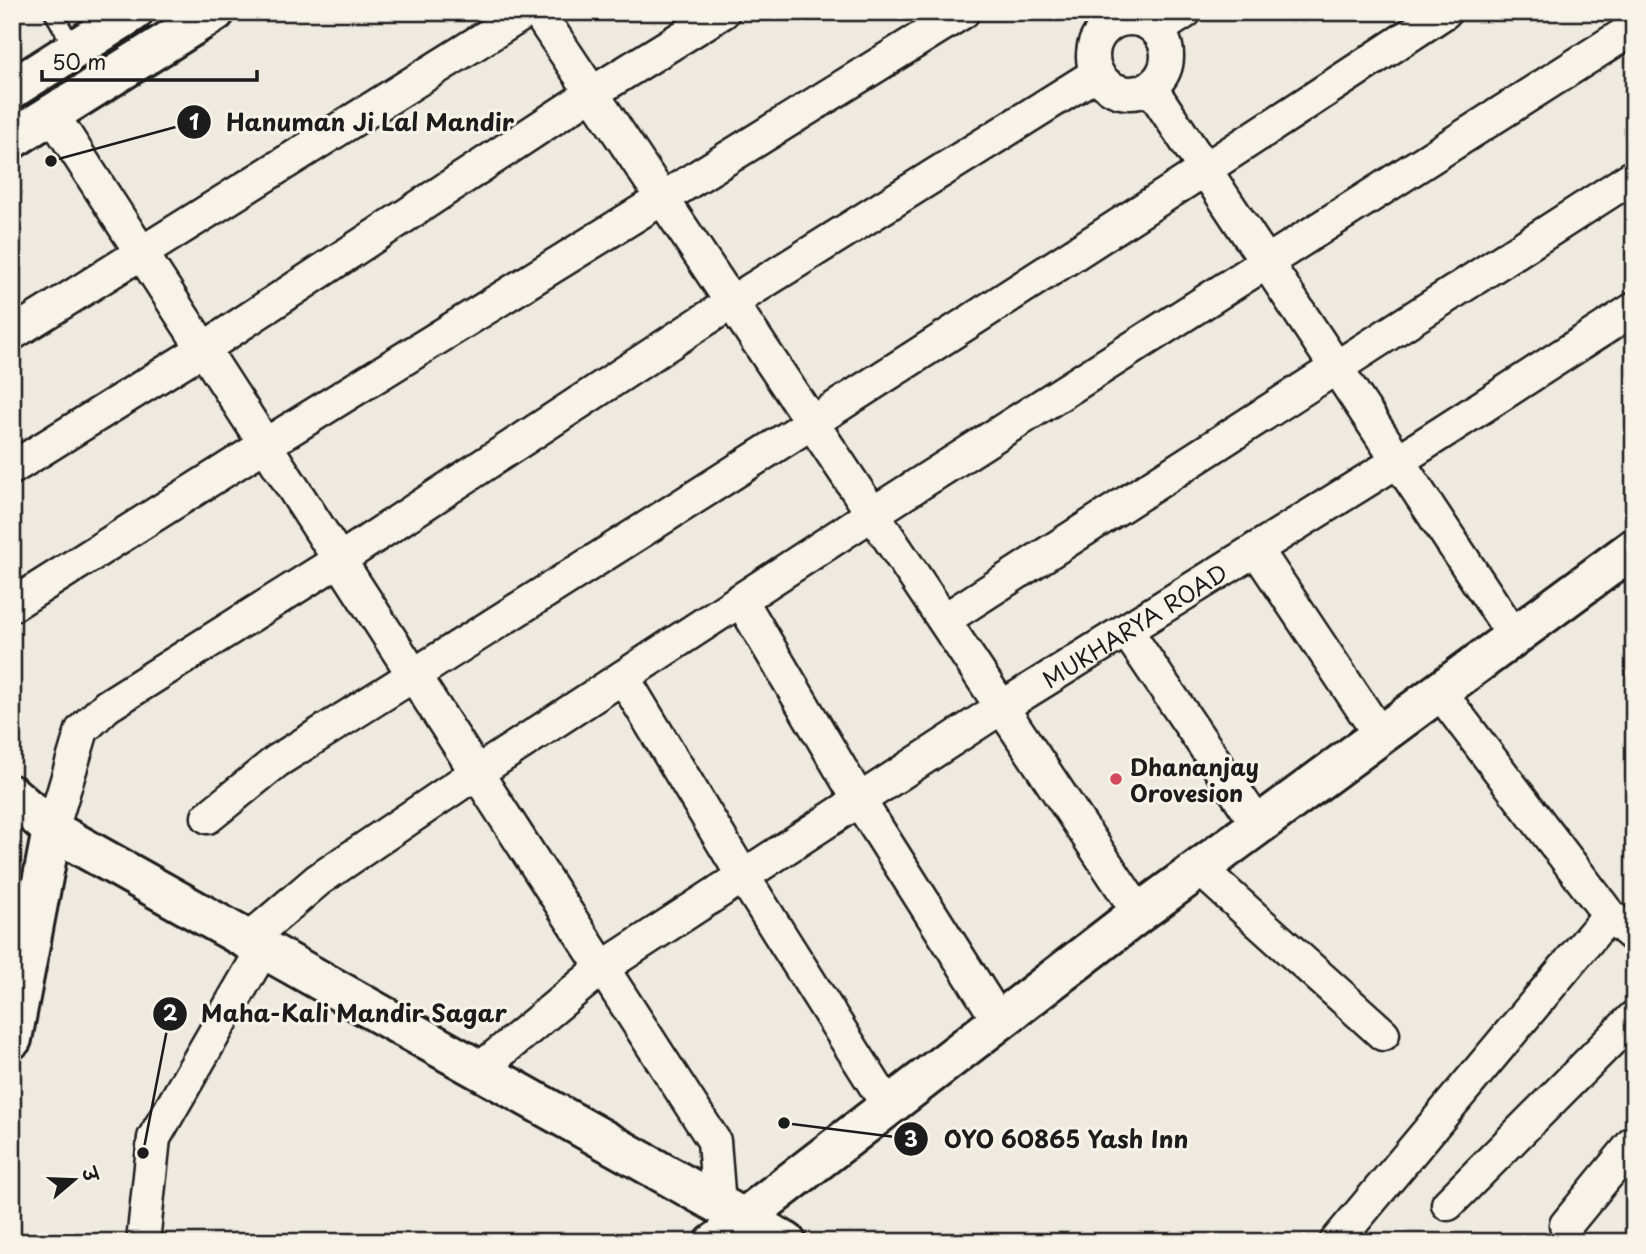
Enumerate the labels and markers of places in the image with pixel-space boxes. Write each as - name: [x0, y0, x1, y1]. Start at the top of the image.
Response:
- callout: Hanuman Ji Lal Mandir: [176, 100, 528, 145]
- place label: Dhananjay Orovesion: [1130, 749, 1259, 810]
- marker: Dhananjay Orovesion: [1108, 771, 1124, 787]
- callout: Maha-Kali Mandir Sagar: [153, 991, 521, 1036]
- callout: OYO 60865 Yash Inn: [894, 1117, 1203, 1162]

